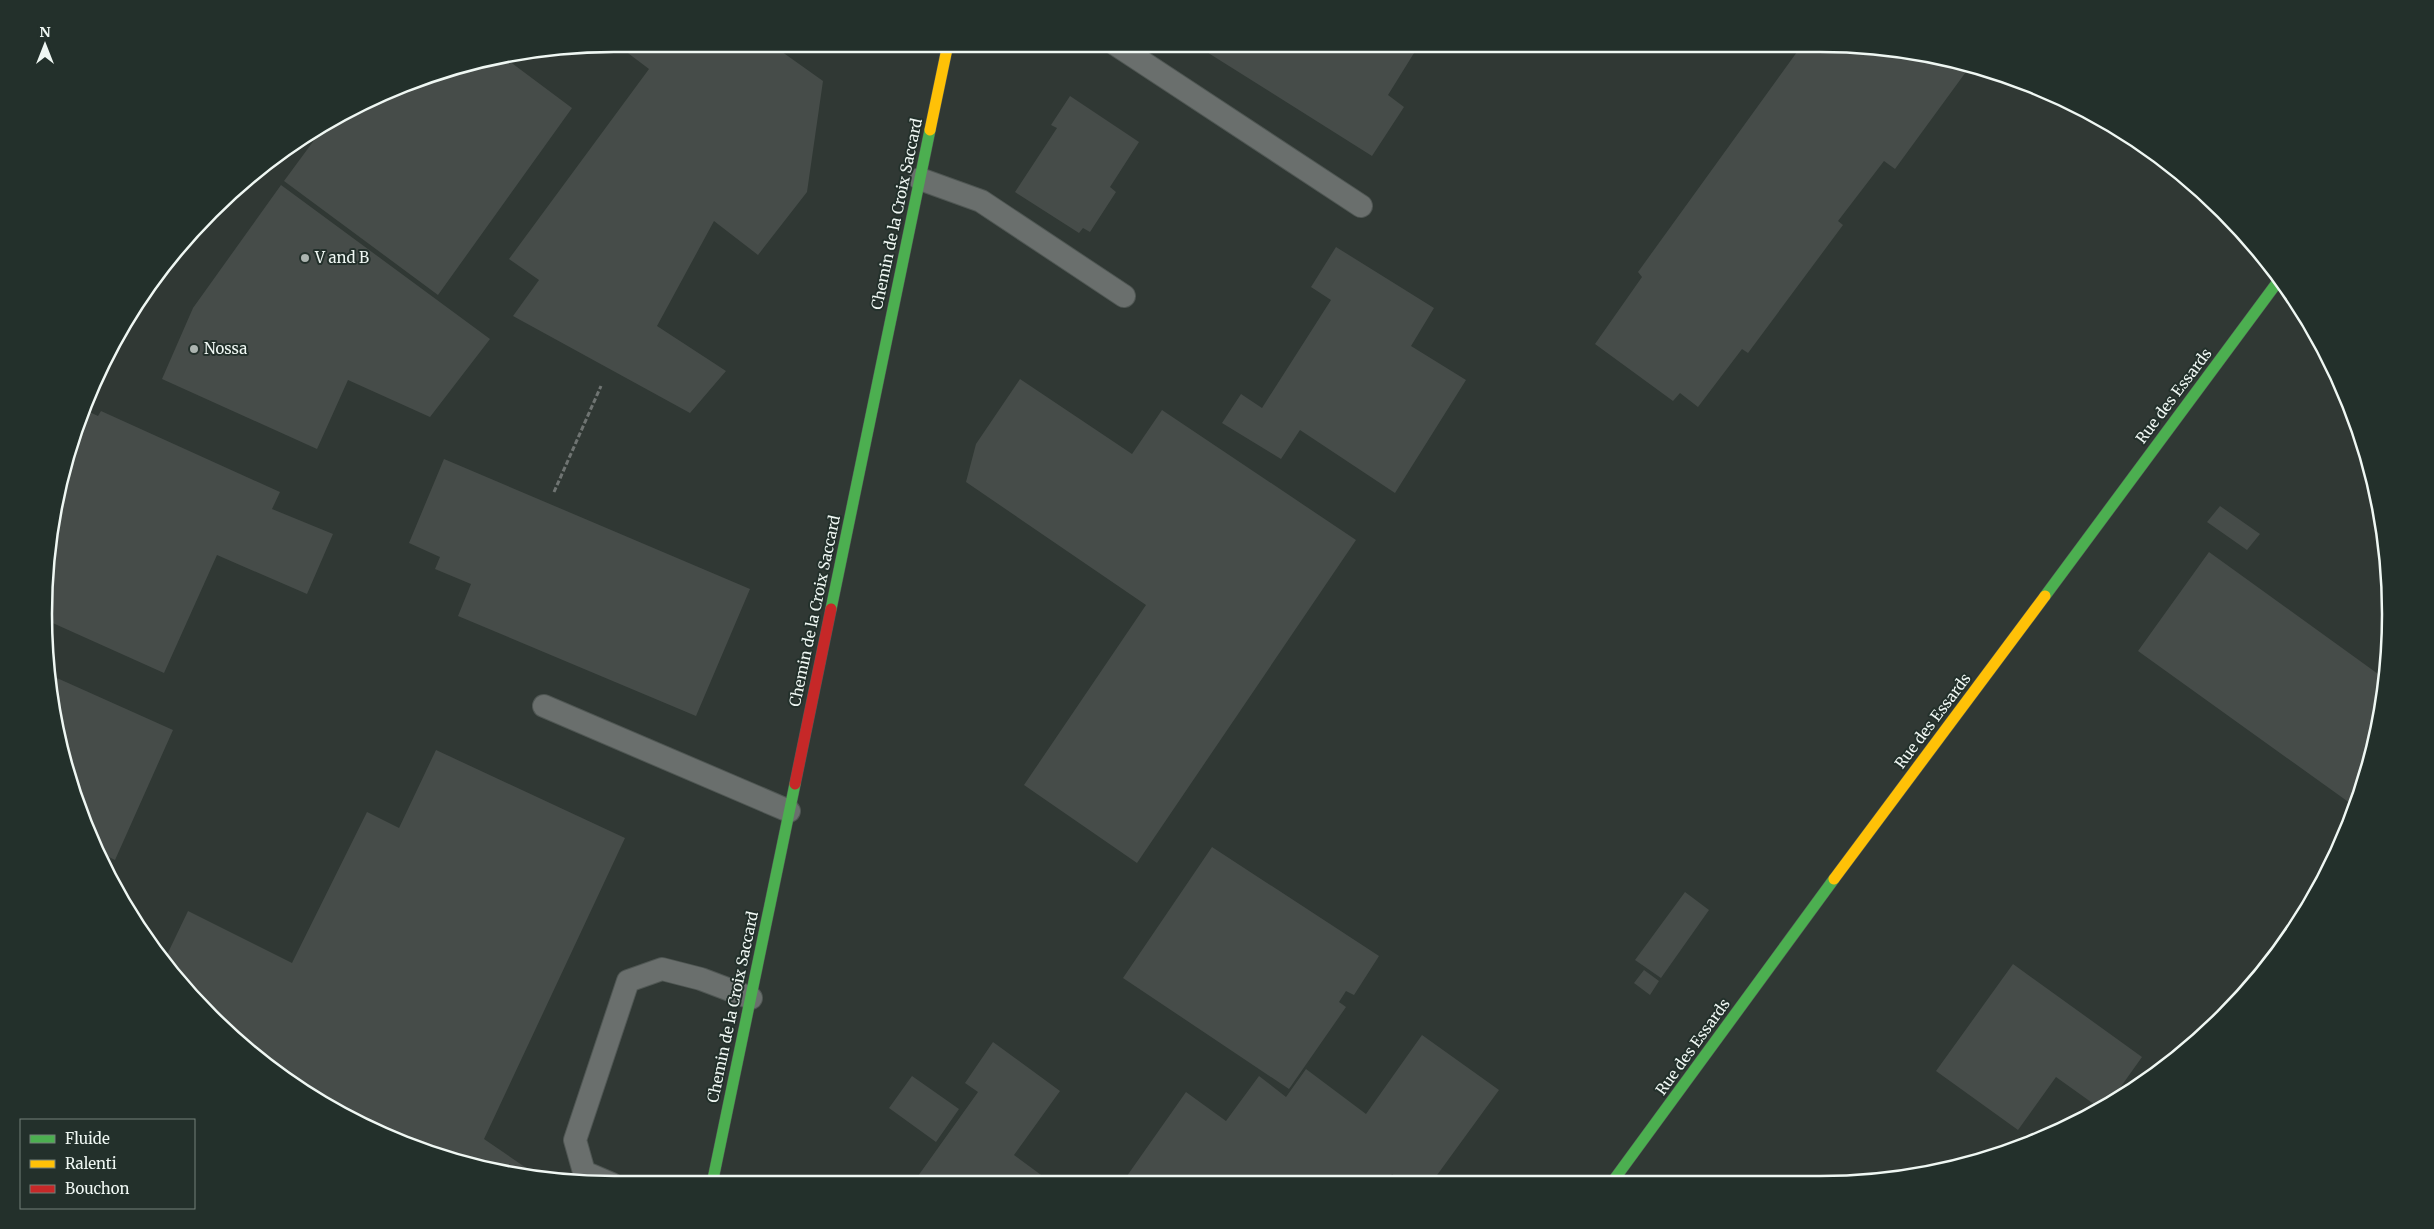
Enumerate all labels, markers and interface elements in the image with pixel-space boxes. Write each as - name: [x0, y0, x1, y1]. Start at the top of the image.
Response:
- north arrow: [20, 20, 70, 70]
- text: N: [39, 23, 51, 41]
- street label: Chemin de la Croix Saccard: [867, 116, 926, 311]
- place label: V and B: [314, 248, 369, 267]
- marker: V and B: [299, 252, 311, 264]
- place label: Nossa: [204, 339, 247, 358]
- marker: Nossa: [188, 343, 200, 355]
- street label: Rue des Essards: [2132, 344, 2216, 447]
- street label: Chemin de la Croix Saccard: [785, 513, 844, 708]
- street label: Rue des Essards: [1891, 669, 1975, 772]
- street label: Chemin de la Croix Saccard: [703, 909, 762, 1104]
- street label: Rue des Essards: [1651, 995, 1734, 1099]
- legend: [20, 1119, 195, 1209]
- text: Fluide: [65, 1129, 110, 1148]
- text: Ralenti: [65, 1154, 117, 1173]
- text: Bouchon: [65, 1179, 129, 1198]

